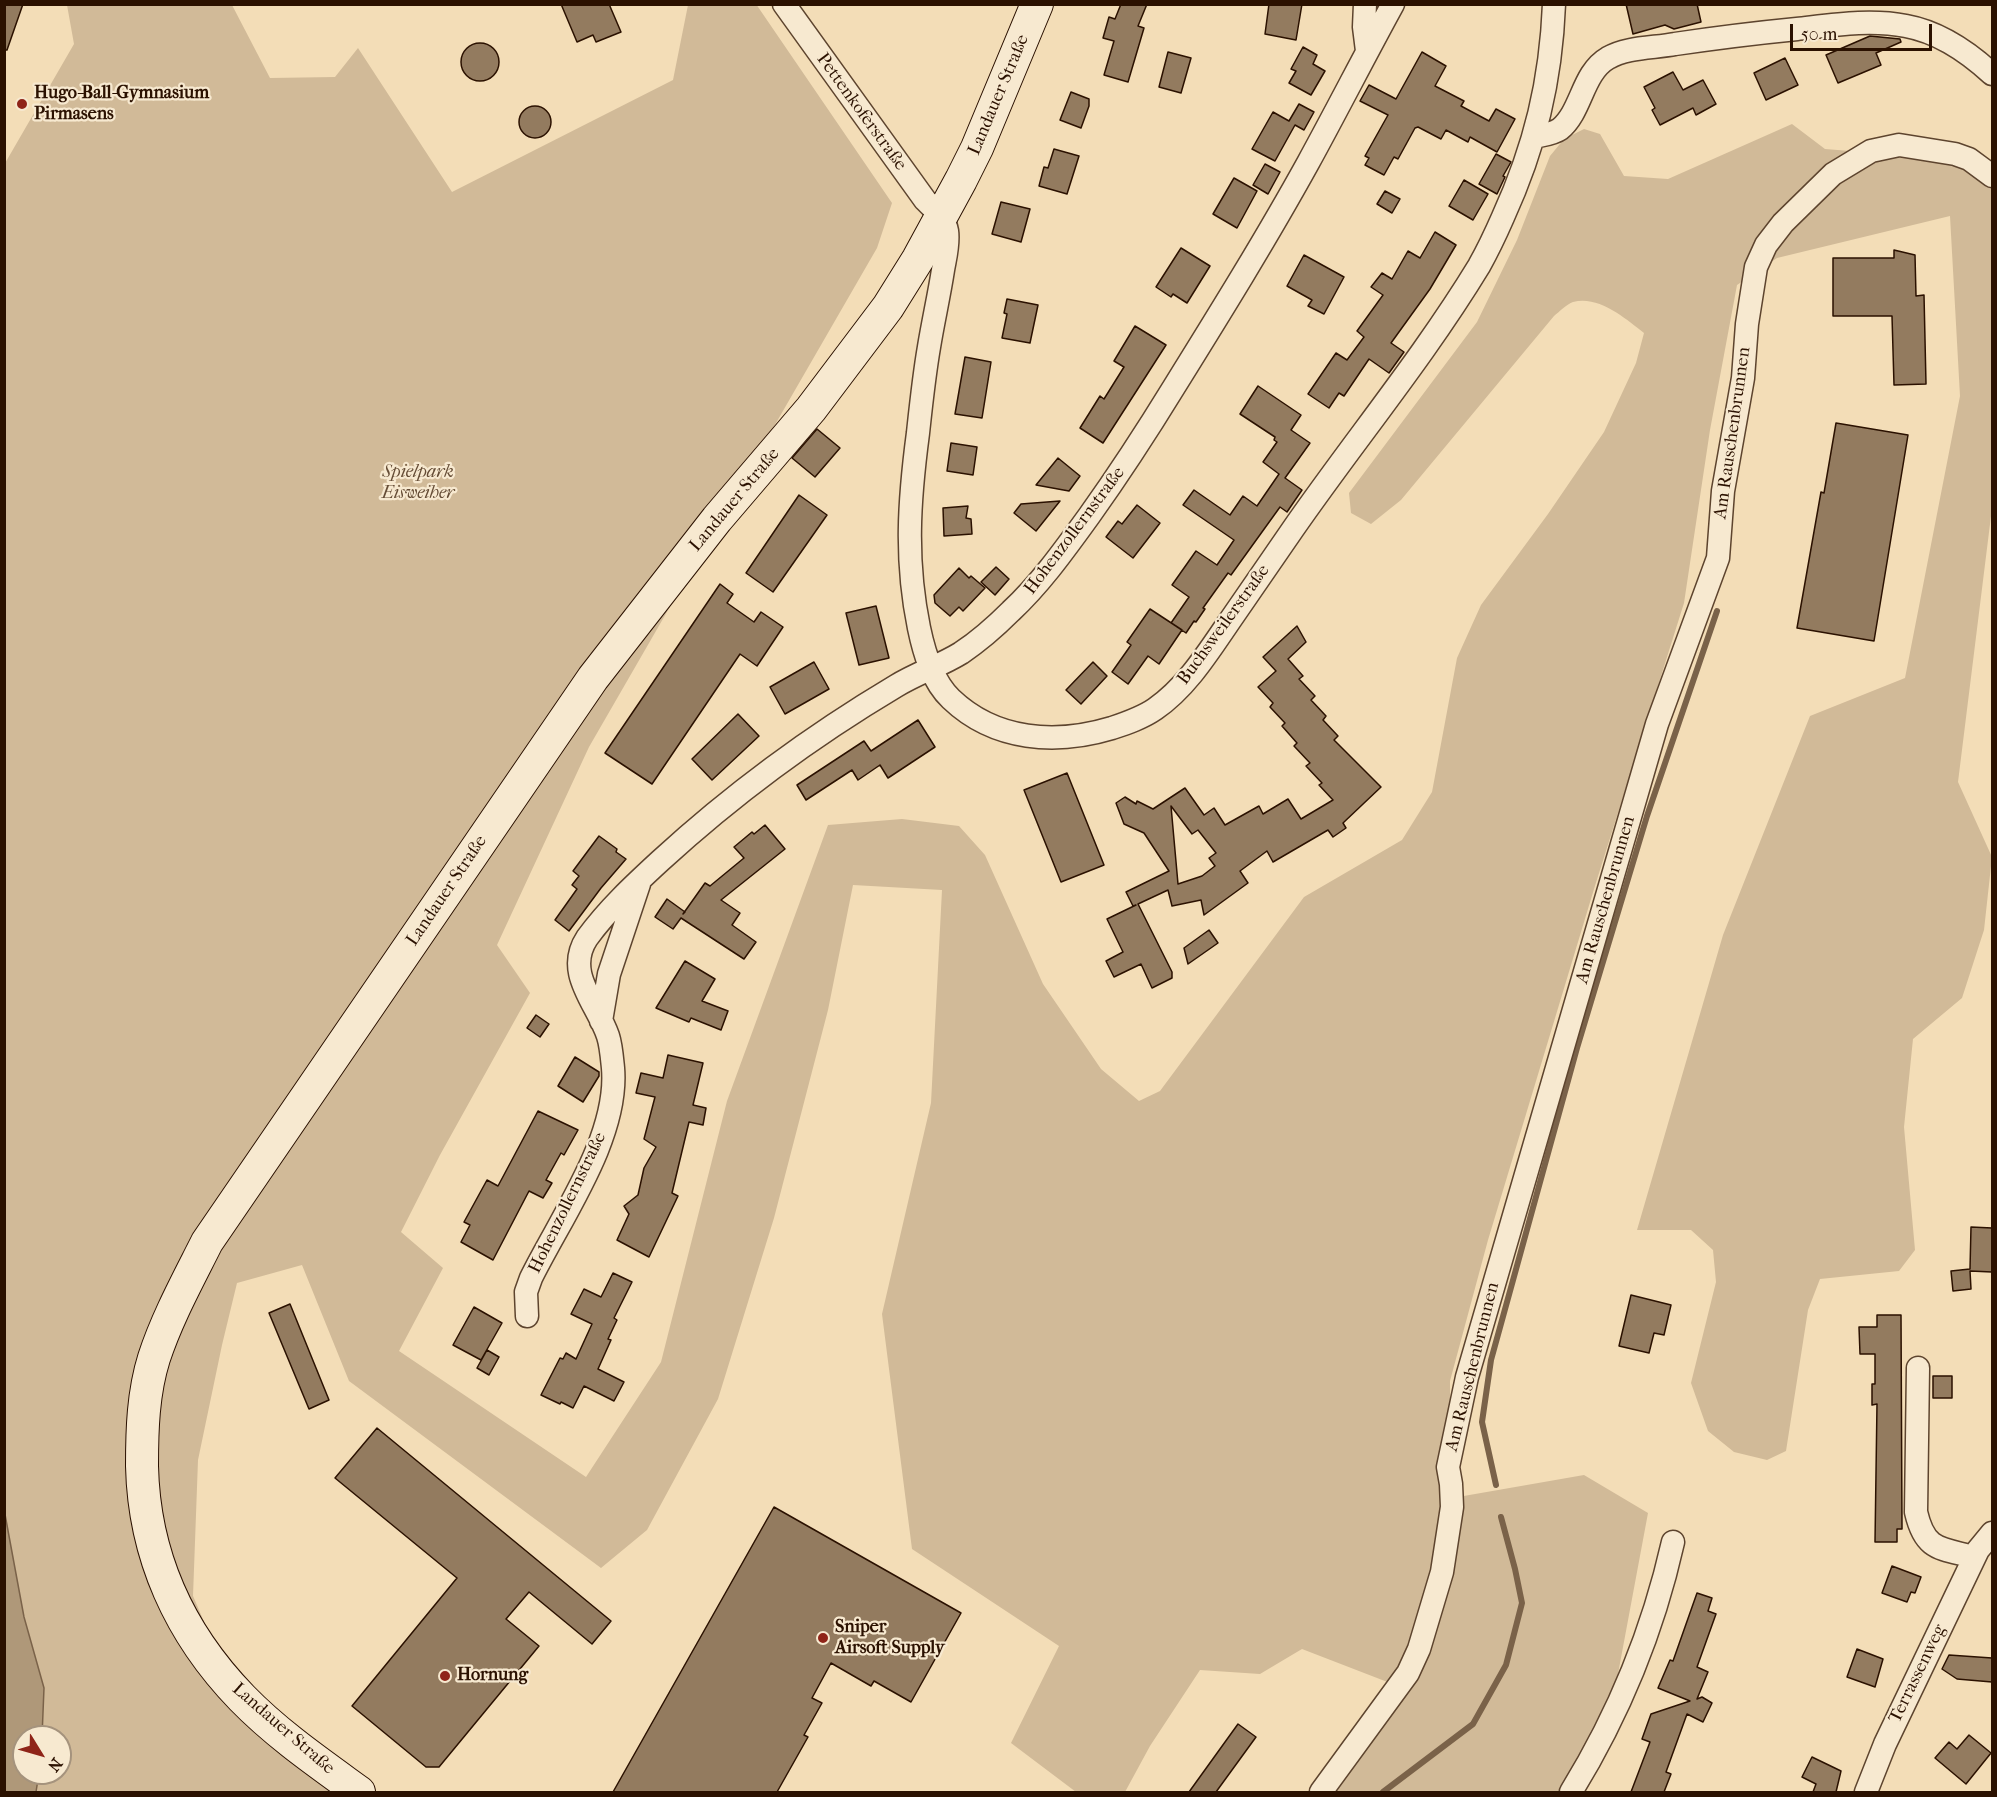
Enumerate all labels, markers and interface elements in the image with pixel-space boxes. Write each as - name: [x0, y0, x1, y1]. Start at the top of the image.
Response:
- scale bar: [1793, 12, 1936, 50]
- text: 50 m: [1801, 24, 1837, 45]
- street label: Landauer Straße: [964, 32, 1034, 158]
- street label: Pettenkoferstraße: [811, 49, 911, 175]
- place label: Hugo-Ball-Gymnasium Pirmasens: [34, 83, 209, 125]
- marker: Hugo-Ball-Gymnasium Pirmasens: [15, 97, 29, 111]
- street label: Am Rauschenbrunnen: [1710, 346, 1756, 520]
- street label: Landauer Straße: [685, 444, 785, 556]
- park label: Spielpark Eisweiher: [382, 462, 454, 504]
- street label: Hohenzollernstraße: [1020, 463, 1130, 599]
- street label: Buchsweilerstraße: [1173, 561, 1275, 689]
- street label: Am Rauschenbrunnen: [1572, 814, 1640, 986]
- street label: Landauer Straße: [402, 832, 492, 950]
- street label: Hohenzollernstraße: [525, 1129, 611, 1277]
- street label: Am Rauschenbrunnen: [1442, 1280, 1504, 1454]
- place label: Sniper Airsoft Supply: [835, 1617, 944, 1660]
- street label: Terrassenweg: [1885, 1621, 1951, 1727]
- marker: Sniper Airsoft Supply: [816, 1631, 830, 1645]
- place label: Hornung: [457, 1665, 528, 1687]
- marker: Hornung: [438, 1669, 452, 1683]
- street label: Landauer Straße: [227, 1679, 339, 1779]
- north arrow: [12, 1725, 72, 1785]
- text: N: [44, 1754, 66, 1775]

